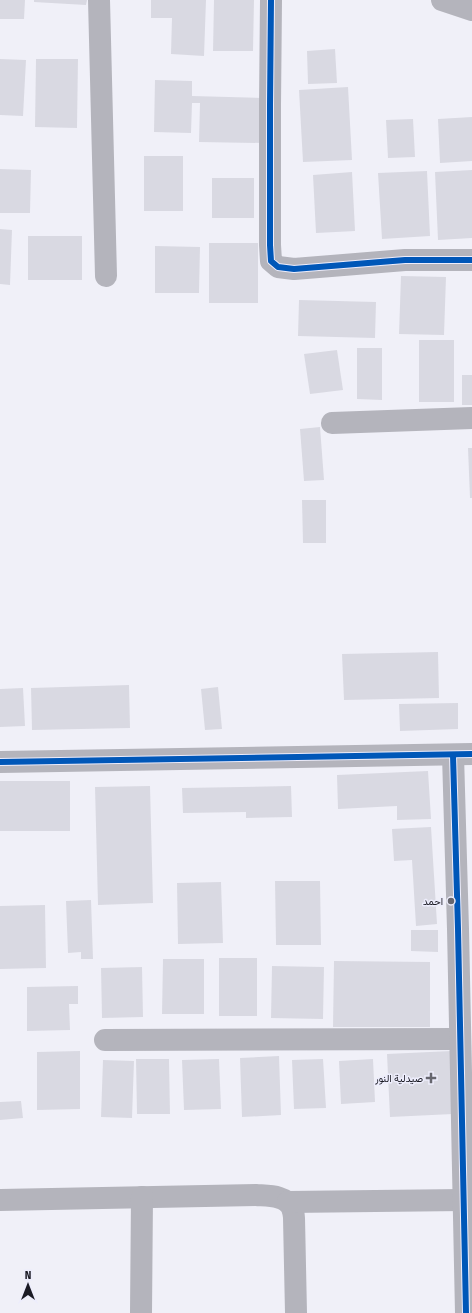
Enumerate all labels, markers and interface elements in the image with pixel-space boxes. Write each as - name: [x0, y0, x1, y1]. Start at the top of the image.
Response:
- place label: احمد: [423, 896, 443, 908]
- marker: احمد: [446, 896, 456, 906]
- place label: صيدلية النور: [374, 1073, 423, 1085]
- marker: صيدلية النور: [426, 1073, 436, 1083]
- north arrow: [8, 1265, 48, 1305]
- text: N: [25, 1269, 31, 1282]

